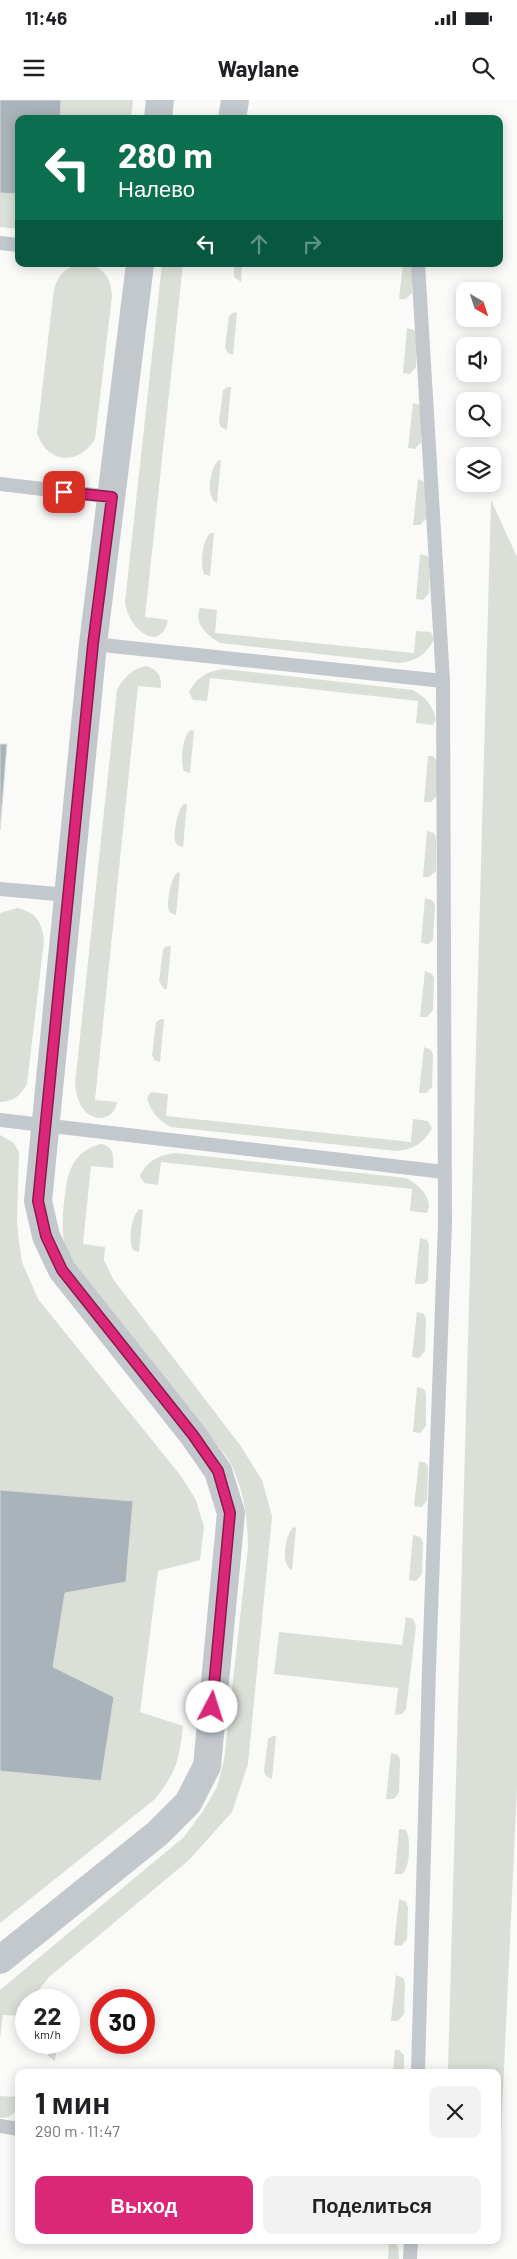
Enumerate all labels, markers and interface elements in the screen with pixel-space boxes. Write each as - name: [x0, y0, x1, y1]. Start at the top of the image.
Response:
- text: 11:46: [25, 6, 67, 29]
- icon: menu: [20, 54, 48, 82]
- icon: search: [469, 54, 497, 82]
- text: Waylane: [218, 55, 299, 81]
- text: 280 m: [118, 133, 213, 175]
- icon: left: [35, 135, 100, 200]
- text: Налево: [118, 175, 195, 201]
- icon: left: [192, 230, 220, 258]
- icon: ahead: [245, 230, 273, 258]
- icon: right: [298, 230, 326, 258]
- north arrow: [456, 282, 501, 328]
- map controls: [456, 282, 501, 492]
- button: sound: [456, 337, 501, 382]
- button: search: [456, 392, 501, 437]
- button: layers: [456, 447, 501, 492]
- pin: [43, 471, 85, 513]
- icon: arrive: [50, 478, 78, 506]
- position arrow: [185, 1680, 237, 1732]
- speed limit sign: 30: [90, 1989, 155, 2054]
- text: 22: [33, 2000, 62, 2030]
- text: km/h: [34, 2027, 61, 2041]
- text: 1 мин: [35, 2084, 110, 2120]
- button: close: [429, 2086, 481, 2138]
- text: 290 m · 11:47: [35, 2121, 120, 2140]
- button: Выход: [35, 2176, 253, 2234]
- button: Поделиться: [263, 2176, 481, 2234]

